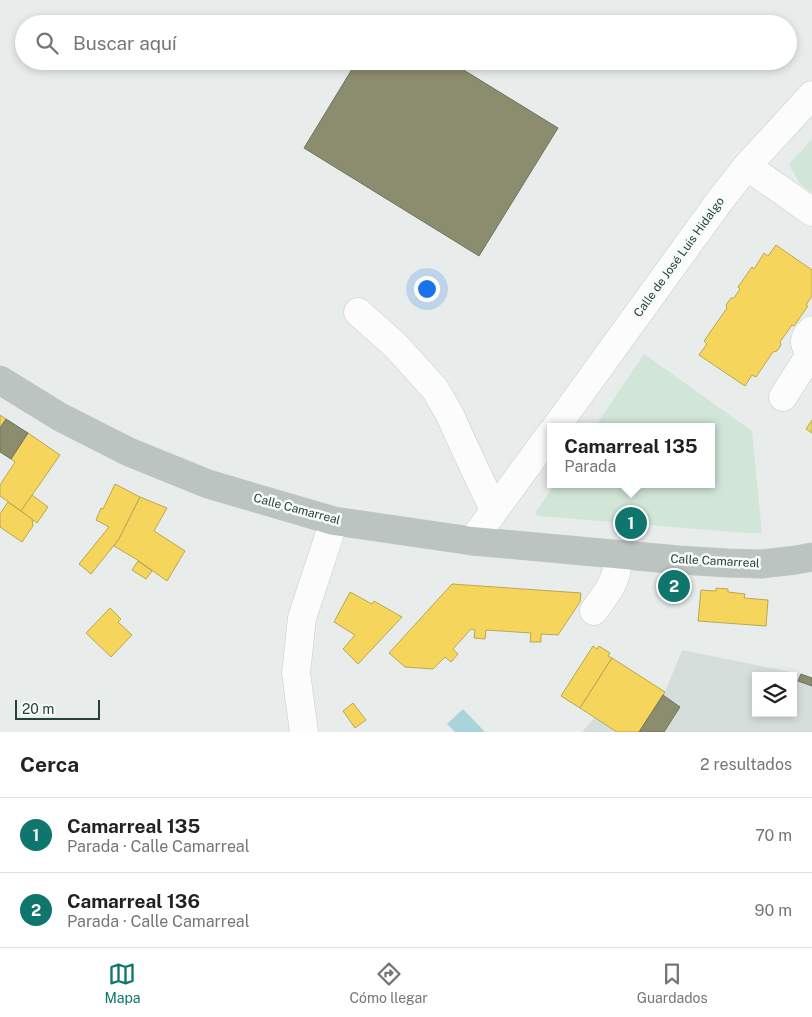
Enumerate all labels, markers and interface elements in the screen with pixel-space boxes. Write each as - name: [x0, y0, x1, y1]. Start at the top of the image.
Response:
- search box: [15, 15, 797, 70]
- icon: search: [33, 29, 61, 57]
- text: Buscar aquí: [73, 32, 177, 54]
- street label: Calle de José Luis Hidalgo: [631, 194, 727, 320]
- your location: [414, 276, 440, 302]
- popup: [547, 423, 715, 488]
- text: Camarreal 135: [564, 435, 698, 457]
- text: Parada: [564, 457, 616, 476]
- street label: Calle Camarreal: [252, 491, 342, 527]
- pin: 1: [615, 504, 647, 542]
- street label: Calle Camarreal: [670, 552, 760, 570]
- pin: 2: [658, 567, 690, 605]
- map controls: [752, 672, 797, 717]
- button: layers: [752, 672, 797, 717]
- scale bar: [15, 697, 100, 720]
- text: 20 m: [22, 701, 54, 717]
- text: Cerca: [20, 752, 79, 777]
- text: 2 resultados: [700, 755, 792, 774]
- text: Camarreal 135: [67, 815, 200, 837]
- text: 1: [33, 826, 39, 845]
- text: 70 m: [755, 826, 792, 845]
- text: Parada · Calle Camarreal: [67, 837, 250, 856]
- text: Camarreal 136: [67, 890, 200, 912]
- text: 2: [31, 901, 41, 920]
- text: 90 m: [755, 901, 792, 920]
- text: Parada · Calle Camarreal: [67, 912, 250, 931]
- tab: Mapa: [104, 960, 141, 1006]
- tab: Cómo llegar: [349, 960, 428, 1006]
- tab: Guardados: [637, 960, 708, 1006]

